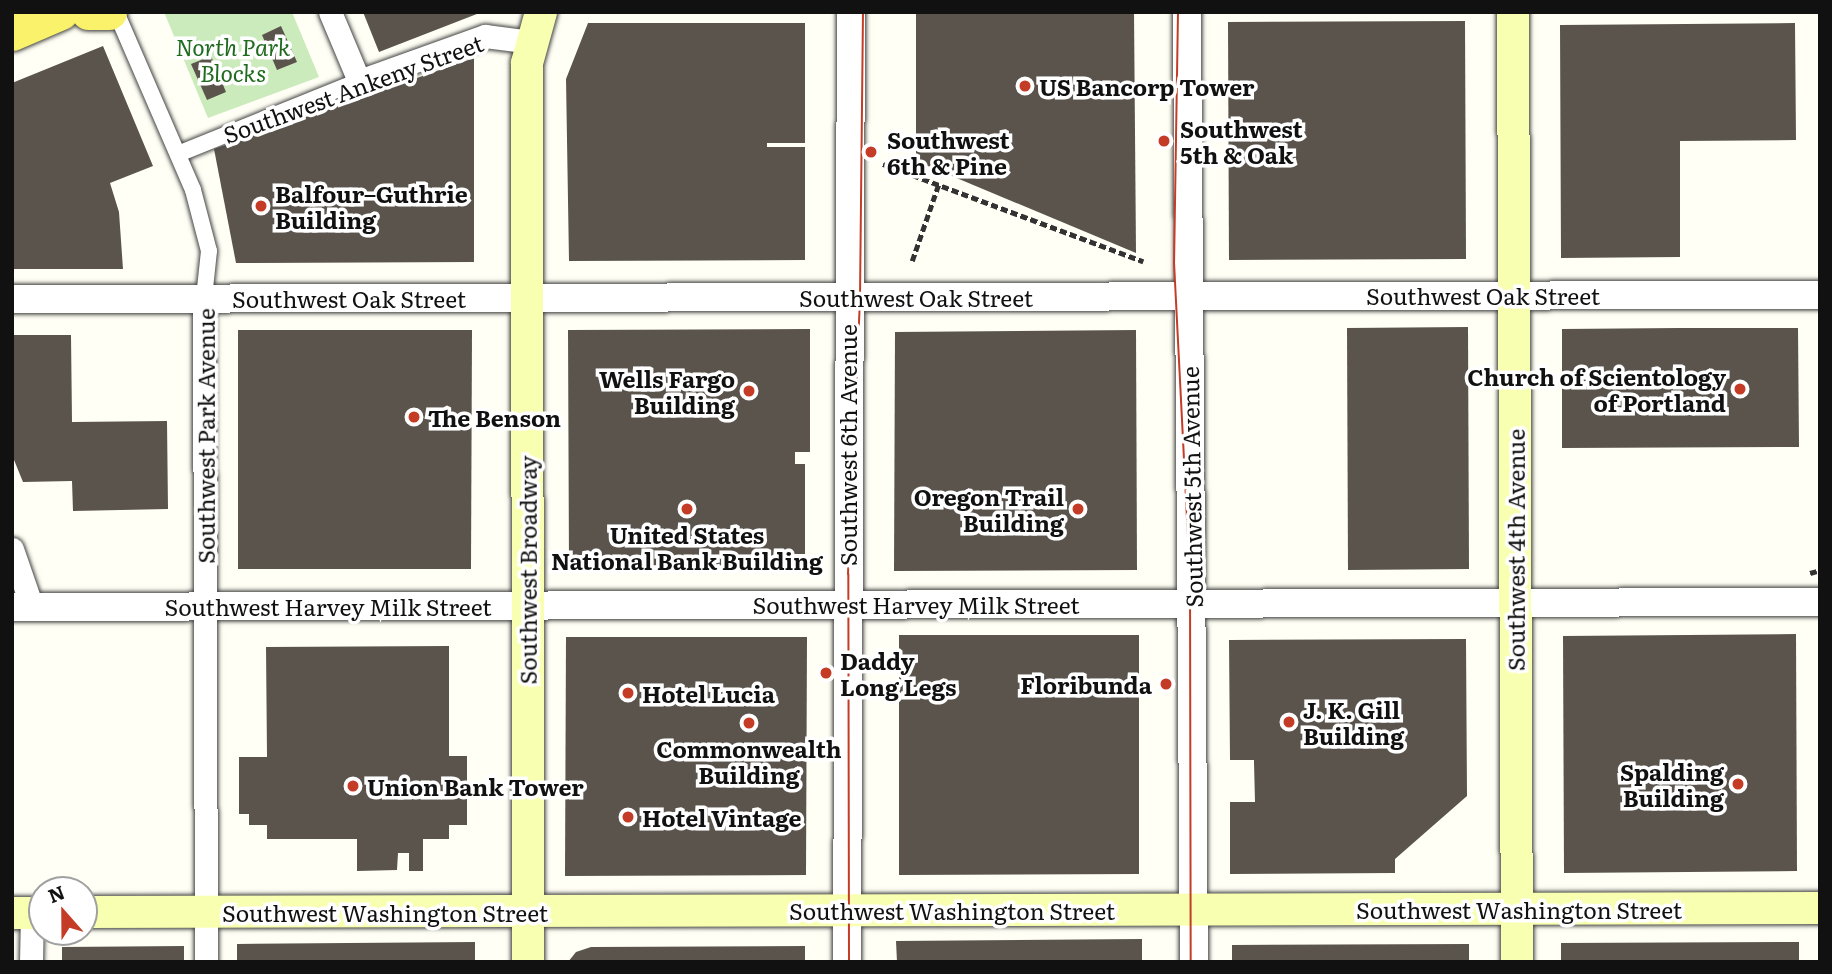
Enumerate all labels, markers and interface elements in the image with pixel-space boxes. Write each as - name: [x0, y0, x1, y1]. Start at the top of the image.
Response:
- street label: Southwest Ankeny Street: [219, 28, 487, 148]
- park label: North Park Blocks: [176, 32, 290, 86]
- place label: US Bancorp Tower: [1039, 72, 1254, 100]
- marker: US Bancorp Tower: [1017, 78, 1033, 94]
- place label: Southwest 5th & Oak: [1180, 114, 1303, 168]
- place label: Southwest 6th & Pine: [887, 125, 1010, 179]
- marker: Southwest 5th & Oak: [1154, 131, 1174, 151]
- marker: Southwest 6th & Pine: [861, 142, 881, 162]
- place label: Balfour–Guthrie Building: [275, 179, 468, 233]
- marker: Balfour–Guthrie Building: [253, 198, 269, 214]
- street label: Southwest Oak Street: [1366, 281, 1600, 309]
- street label: Southwest Oak Street: [799, 283, 1033, 311]
- street label: Southwest Oak Street: [232, 284, 466, 312]
- street label: Southwest Park Avenue: [191, 308, 219, 564]
- street label: Southwest 6th Avenue: [833, 324, 861, 566]
- place label: Church of Scientology of Portland: [1467, 362, 1726, 416]
- place label: Wells Fargo Building: [599, 364, 735, 418]
- street label: Southwest 5th Avenue: [1175, 366, 1207, 608]
- marker: Church of Scientology of Portland: [1732, 381, 1748, 397]
- marker: Wells Fargo Building: [741, 383, 757, 399]
- place label: The Benson: [428, 403, 561, 431]
- marker: The Benson: [406, 409, 422, 425]
- street label: Southwest 4th Avenue: [1501, 429, 1529, 671]
- street label: Southwest Broadway: [513, 455, 541, 685]
- place label: Oregon Trail Building: [914, 482, 1064, 536]
- marker: United States National Bank Building: [679, 501, 695, 517]
- marker: Oregon Trail Building: [1070, 501, 1086, 517]
- place label: United States National Bank Building: [551, 520, 823, 574]
- street label: Southwest Harvey Milk Street: [752, 590, 1080, 618]
- street label: Southwest Harvey Milk Street: [164, 592, 492, 620]
- place label: Daddy Long Legs: [840, 646, 957, 700]
- marker: Daddy Long Legs: [818, 665, 834, 681]
- place label: Floribunda: [1020, 670, 1152, 698]
- marker: Floribunda: [1158, 676, 1174, 692]
- place label: Hotel Lucia: [642, 679, 775, 707]
- marker: Hotel Lucia: [620, 685, 636, 701]
- place label: J. K. Gill Building: [1303, 695, 1404, 749]
- marker: J. K. Gill Building: [1281, 714, 1297, 730]
- marker: Commonwealth Building: [741, 715, 757, 731]
- place label: Commonwealth Building: [656, 734, 842, 788]
- place label: Spalding Building: [1620, 757, 1724, 811]
- place label: Union Bank Tower: [367, 772, 584, 800]
- marker: Spalding Building: [1730, 776, 1746, 792]
- marker: Union Bank Tower: [345, 778, 361, 794]
- place label: Hotel Vintage: [642, 803, 801, 831]
- marker: Hotel Vintage: [620, 809, 636, 825]
- north arrow: [28, 876, 98, 946]
- text: N: [44, 877, 69, 909]
- street label: Southwest Washington Street: [1356, 895, 1682, 923]
- street label: Southwest Washington Street: [789, 896, 1115, 924]
- street label: Southwest Washington Street: [222, 898, 548, 926]

